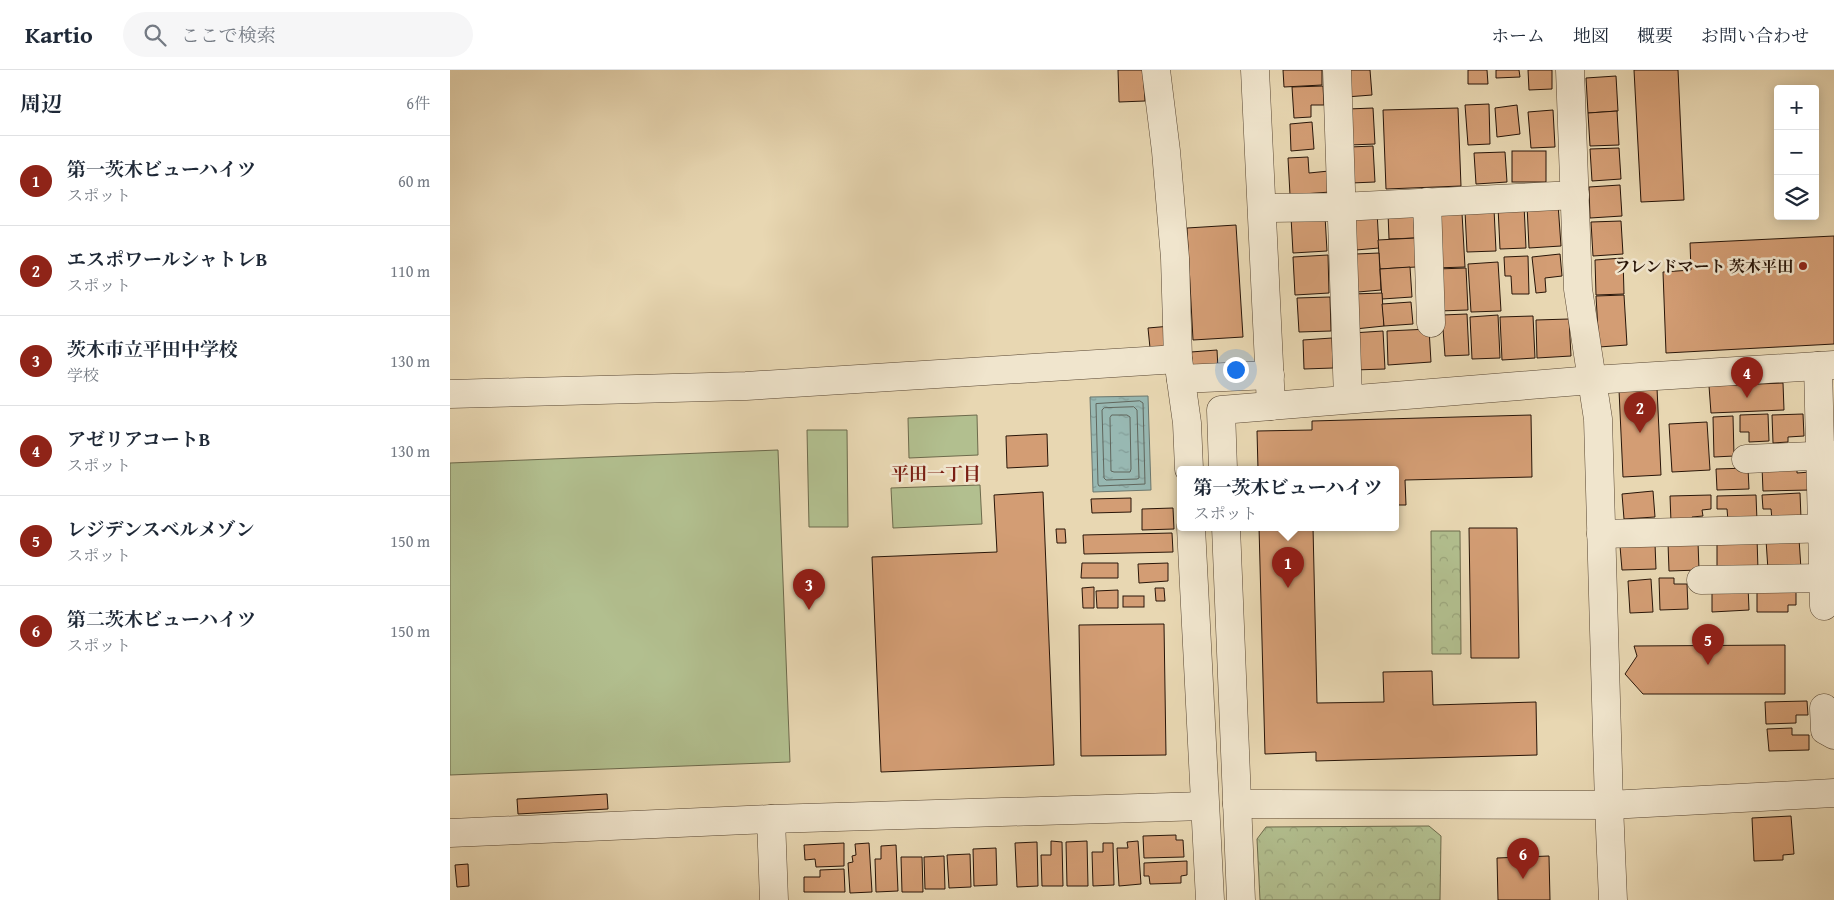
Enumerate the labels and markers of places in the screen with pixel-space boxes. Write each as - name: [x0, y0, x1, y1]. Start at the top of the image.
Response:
- place label: フレンドマート 茨木平田: [1615, 254, 1793, 278]
- marker: フレンドマート 茨木平田: [1797, 260, 1809, 272]
- pin: 4: [1731, 357, 1763, 398]
- pin: 2: [1624, 392, 1656, 433]
- pin: 1: [1272, 547, 1304, 588]
- pin: 3: [793, 569, 825, 610]
- pin: 5: [1692, 624, 1724, 665]
- pin: 6: [1507, 838, 1539, 879]

